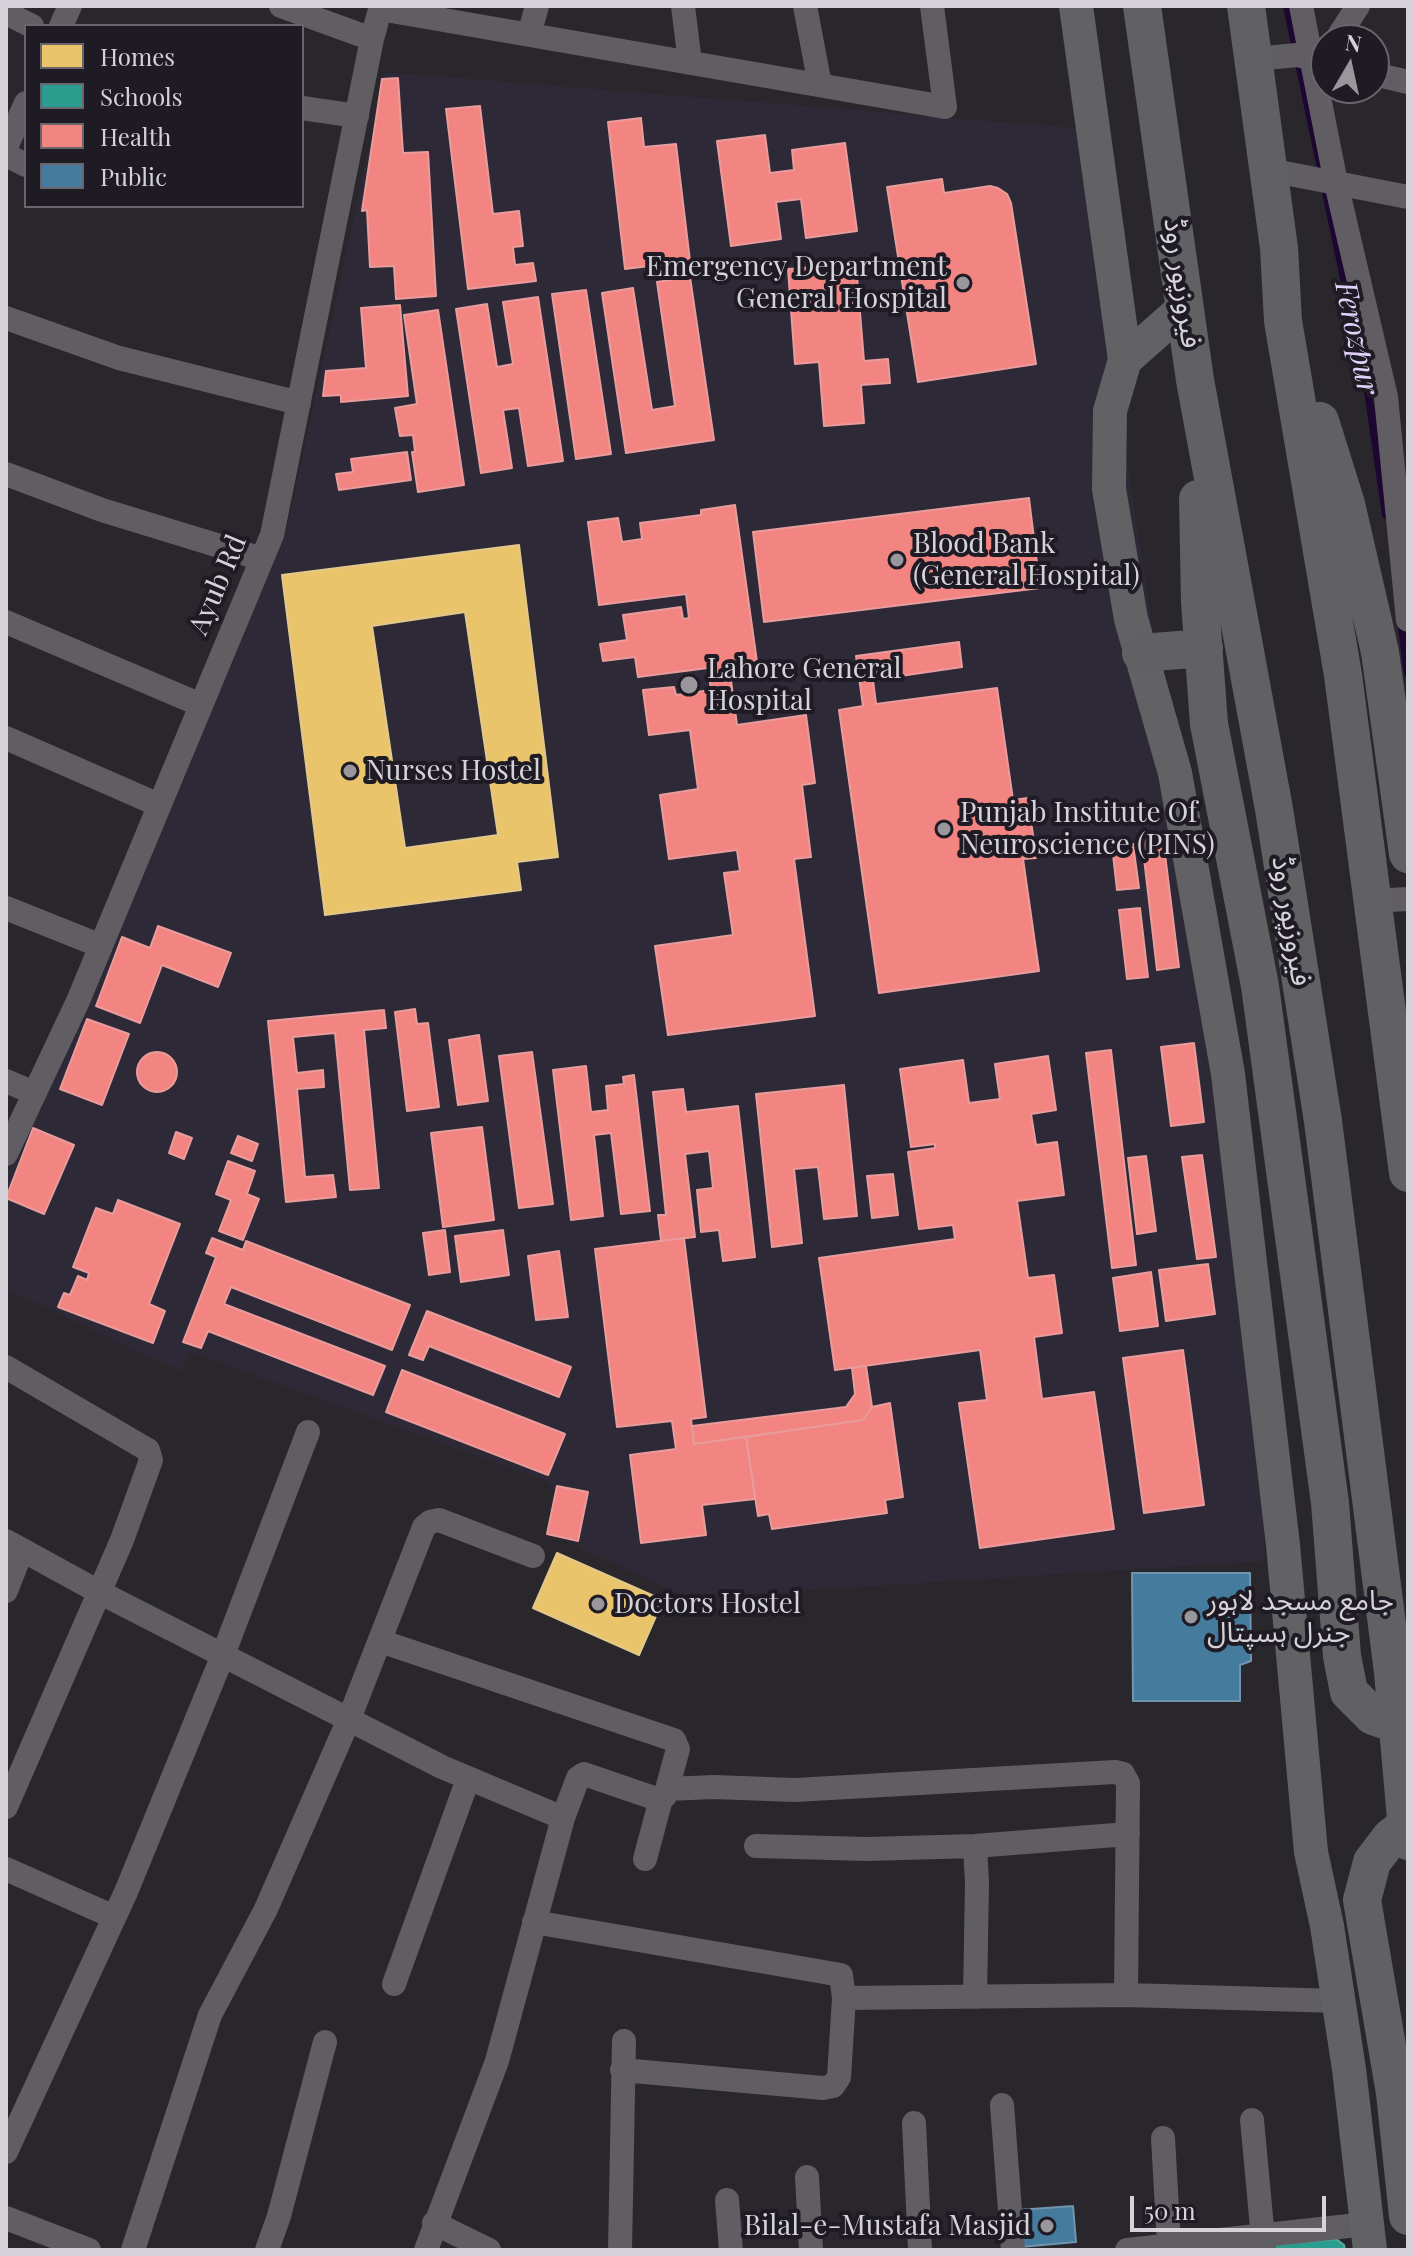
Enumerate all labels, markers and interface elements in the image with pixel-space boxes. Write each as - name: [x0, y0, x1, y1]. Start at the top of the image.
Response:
- legend: [24, 24, 304, 208]
- north arrow: [1310, 24, 1390, 104]
- text: N: [1343, 26, 1364, 58]
- text: Homes: [100, 40, 175, 72]
- text: Schools: [100, 80, 182, 112]
- text: Health: [100, 120, 171, 152]
- text: Public: [100, 160, 167, 192]
- street label: فیروزپور روڈ: [1156, 216, 1208, 350]
- place label: Emergency Department General Hospital: [646, 250, 947, 316]
- marker: Emergency Department General Hospital: [954, 274, 972, 292]
- water label: Ferozpur: [1326, 278, 1386, 398]
- place label: Blood Bank (General Hospital): [913, 527, 1140, 593]
- street label: Ayub Rd: [182, 530, 254, 640]
- marker: Blood Bank (General Hospital): [888, 551, 906, 569]
- place label: Lahore General Hospital: [707, 652, 901, 718]
- marker: Lahore General Hospital: [678, 674, 700, 696]
- place label: Nurses Hostel: [366, 754, 541, 788]
- marker: Nurses Hostel: [341, 762, 359, 780]
- place label: Punjab Institute Of Neuroscience (PINS): [960, 796, 1215, 862]
- marker: Punjab Institute Of Neuroscience (PINS): [935, 820, 953, 838]
- street label: فیروزپور روڈ: [1264, 854, 1318, 988]
- place label: جامع مسجد لاہور جنرل ہسپتال: [1207, 1584, 1394, 1650]
- place label: Doctors Hostel: [614, 1587, 801, 1621]
- marker: Doctors Hostel: [589, 1595, 607, 1613]
- marker: جامع مسجد لاہور جنرل ہسپتال: [1182, 1608, 1200, 1626]
- scale bar: [1134, 2180, 1330, 2230]
- text: 50 m: [1144, 2194, 1196, 2226]
- place label: Bilal-e-Mustafa Masjid: [744, 2209, 1031, 2243]
- marker: Bilal-e-Mustafa Masjid: [1038, 2217, 1056, 2235]

